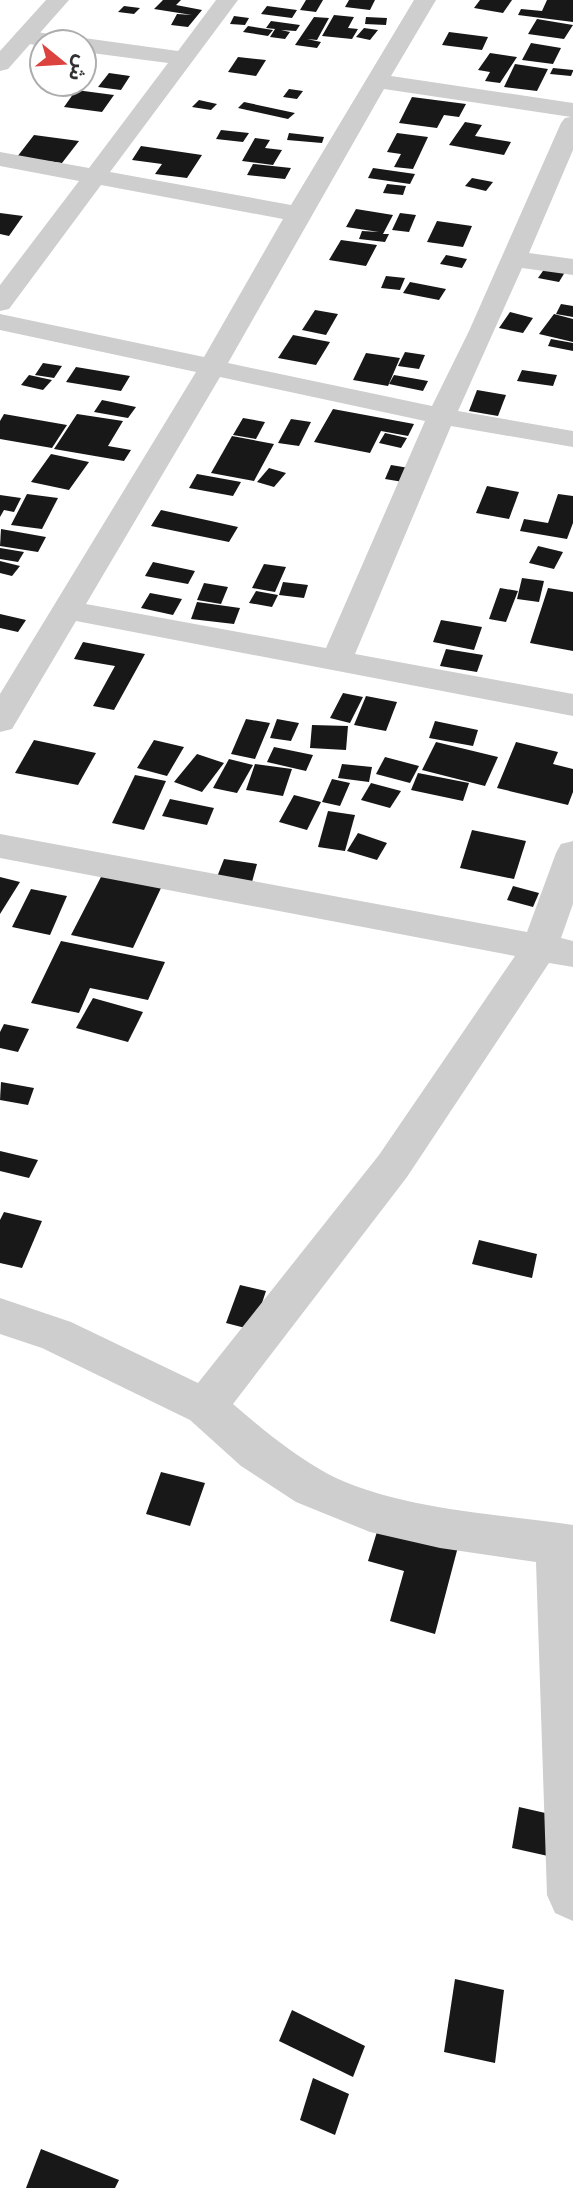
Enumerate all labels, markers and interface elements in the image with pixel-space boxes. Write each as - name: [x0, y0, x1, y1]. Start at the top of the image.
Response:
- north arrow: [28, 28, 98, 98]
- text: ش: [65, 52, 93, 84]

